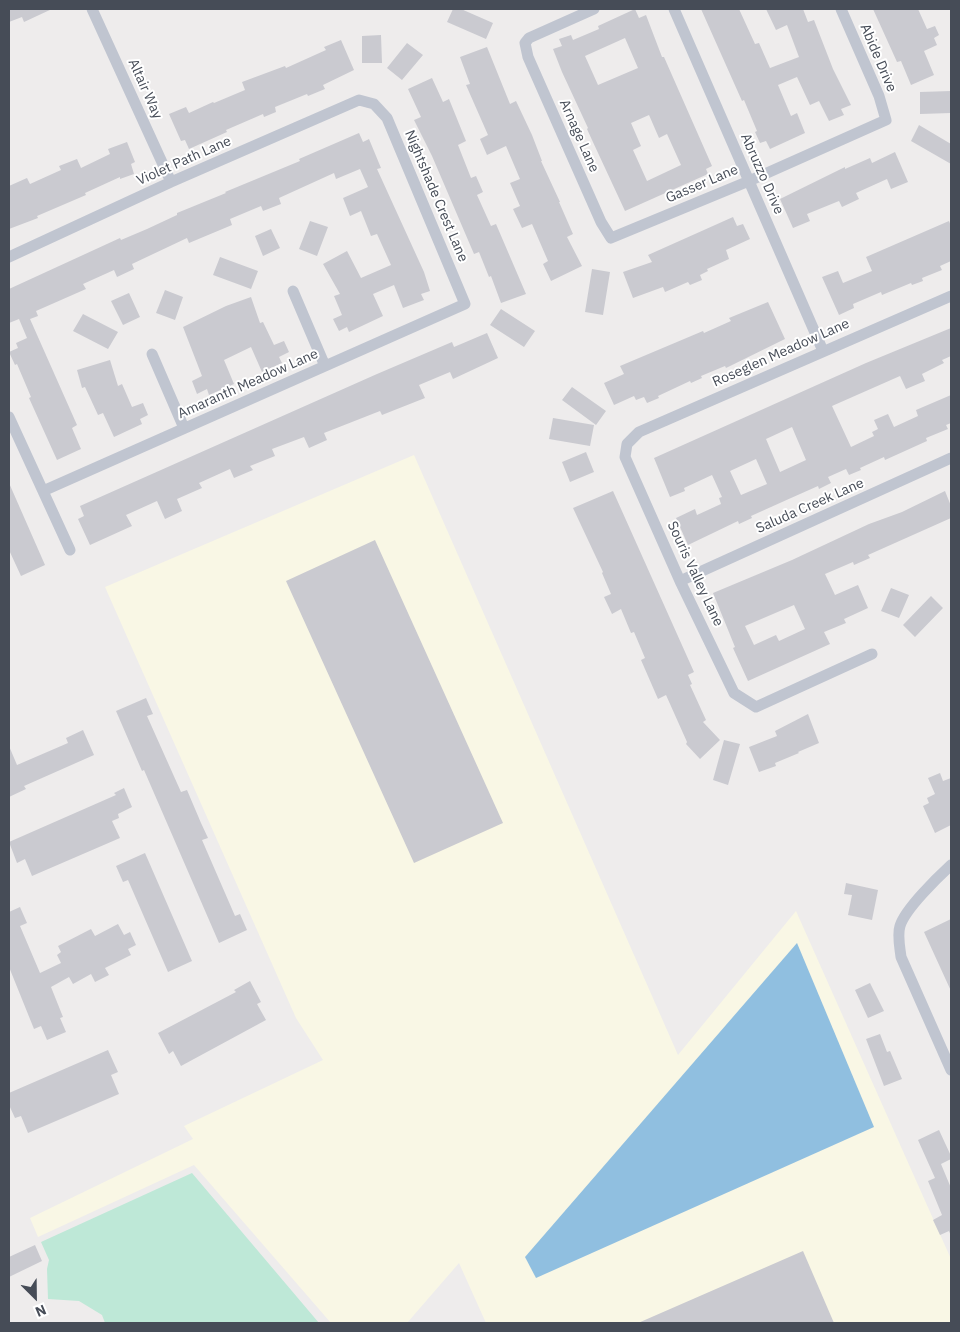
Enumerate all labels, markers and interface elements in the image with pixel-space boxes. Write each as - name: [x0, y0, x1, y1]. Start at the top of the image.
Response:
- street label: Abide Drive: [856, 21, 900, 95]
- street label: Altair Way: [124, 56, 166, 122]
- street label: Arnage Lane: [555, 97, 603, 175]
- street label: Nightshade Crest Lane: [401, 128, 471, 264]
- street label: Abruzzo Drive: [737, 131, 787, 217]
- street label: Violet Path Lane: [134, 133, 234, 189]
- street label: Gasser Lane: [663, 161, 741, 207]
- street label: Roseglen Meadow Lane: [710, 315, 852, 391]
- street label: Amaranth Meadow Lane: [175, 345, 321, 423]
- street label: Saluda Creek Lane: [754, 475, 866, 537]
- street label: Souris Valley Lane: [663, 519, 727, 629]
- north arrow: [10, 1272, 60, 1322]
- text: N: [33, 1301, 49, 1321]

